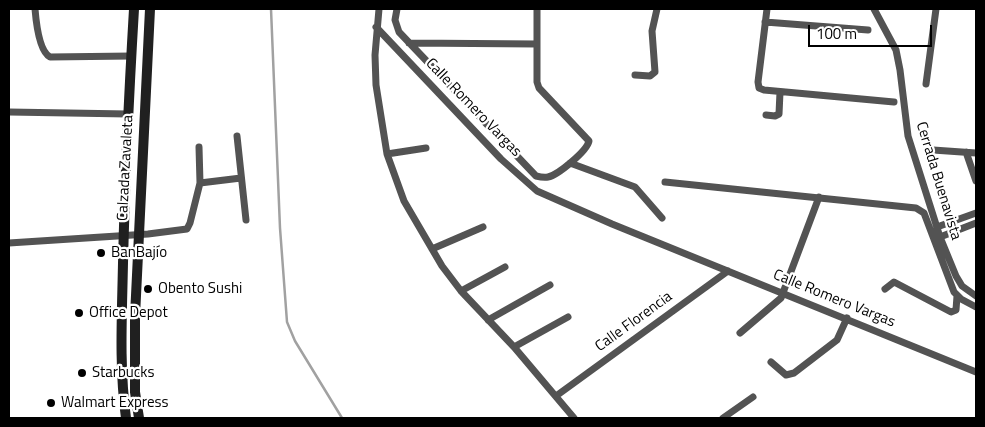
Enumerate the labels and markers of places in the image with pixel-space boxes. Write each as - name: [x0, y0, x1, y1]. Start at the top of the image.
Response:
- place label: BanBajío: [111, 244, 167, 262]
- marker: BanBajío: [95, 247, 107, 259]
- place label: Obento Sushi: [158, 280, 242, 298]
- marker: Obento Sushi: [142, 283, 154, 295]
- place label: Office Depot: [89, 304, 168, 322]
- marker: Office Depot: [73, 307, 85, 319]
- place label: Starbucks: [92, 364, 155, 382]
- marker: Starbucks: [76, 367, 88, 379]
- place label: Walmart Express: [61, 394, 168, 412]
- marker: Walmart Express: [45, 397, 57, 409]

